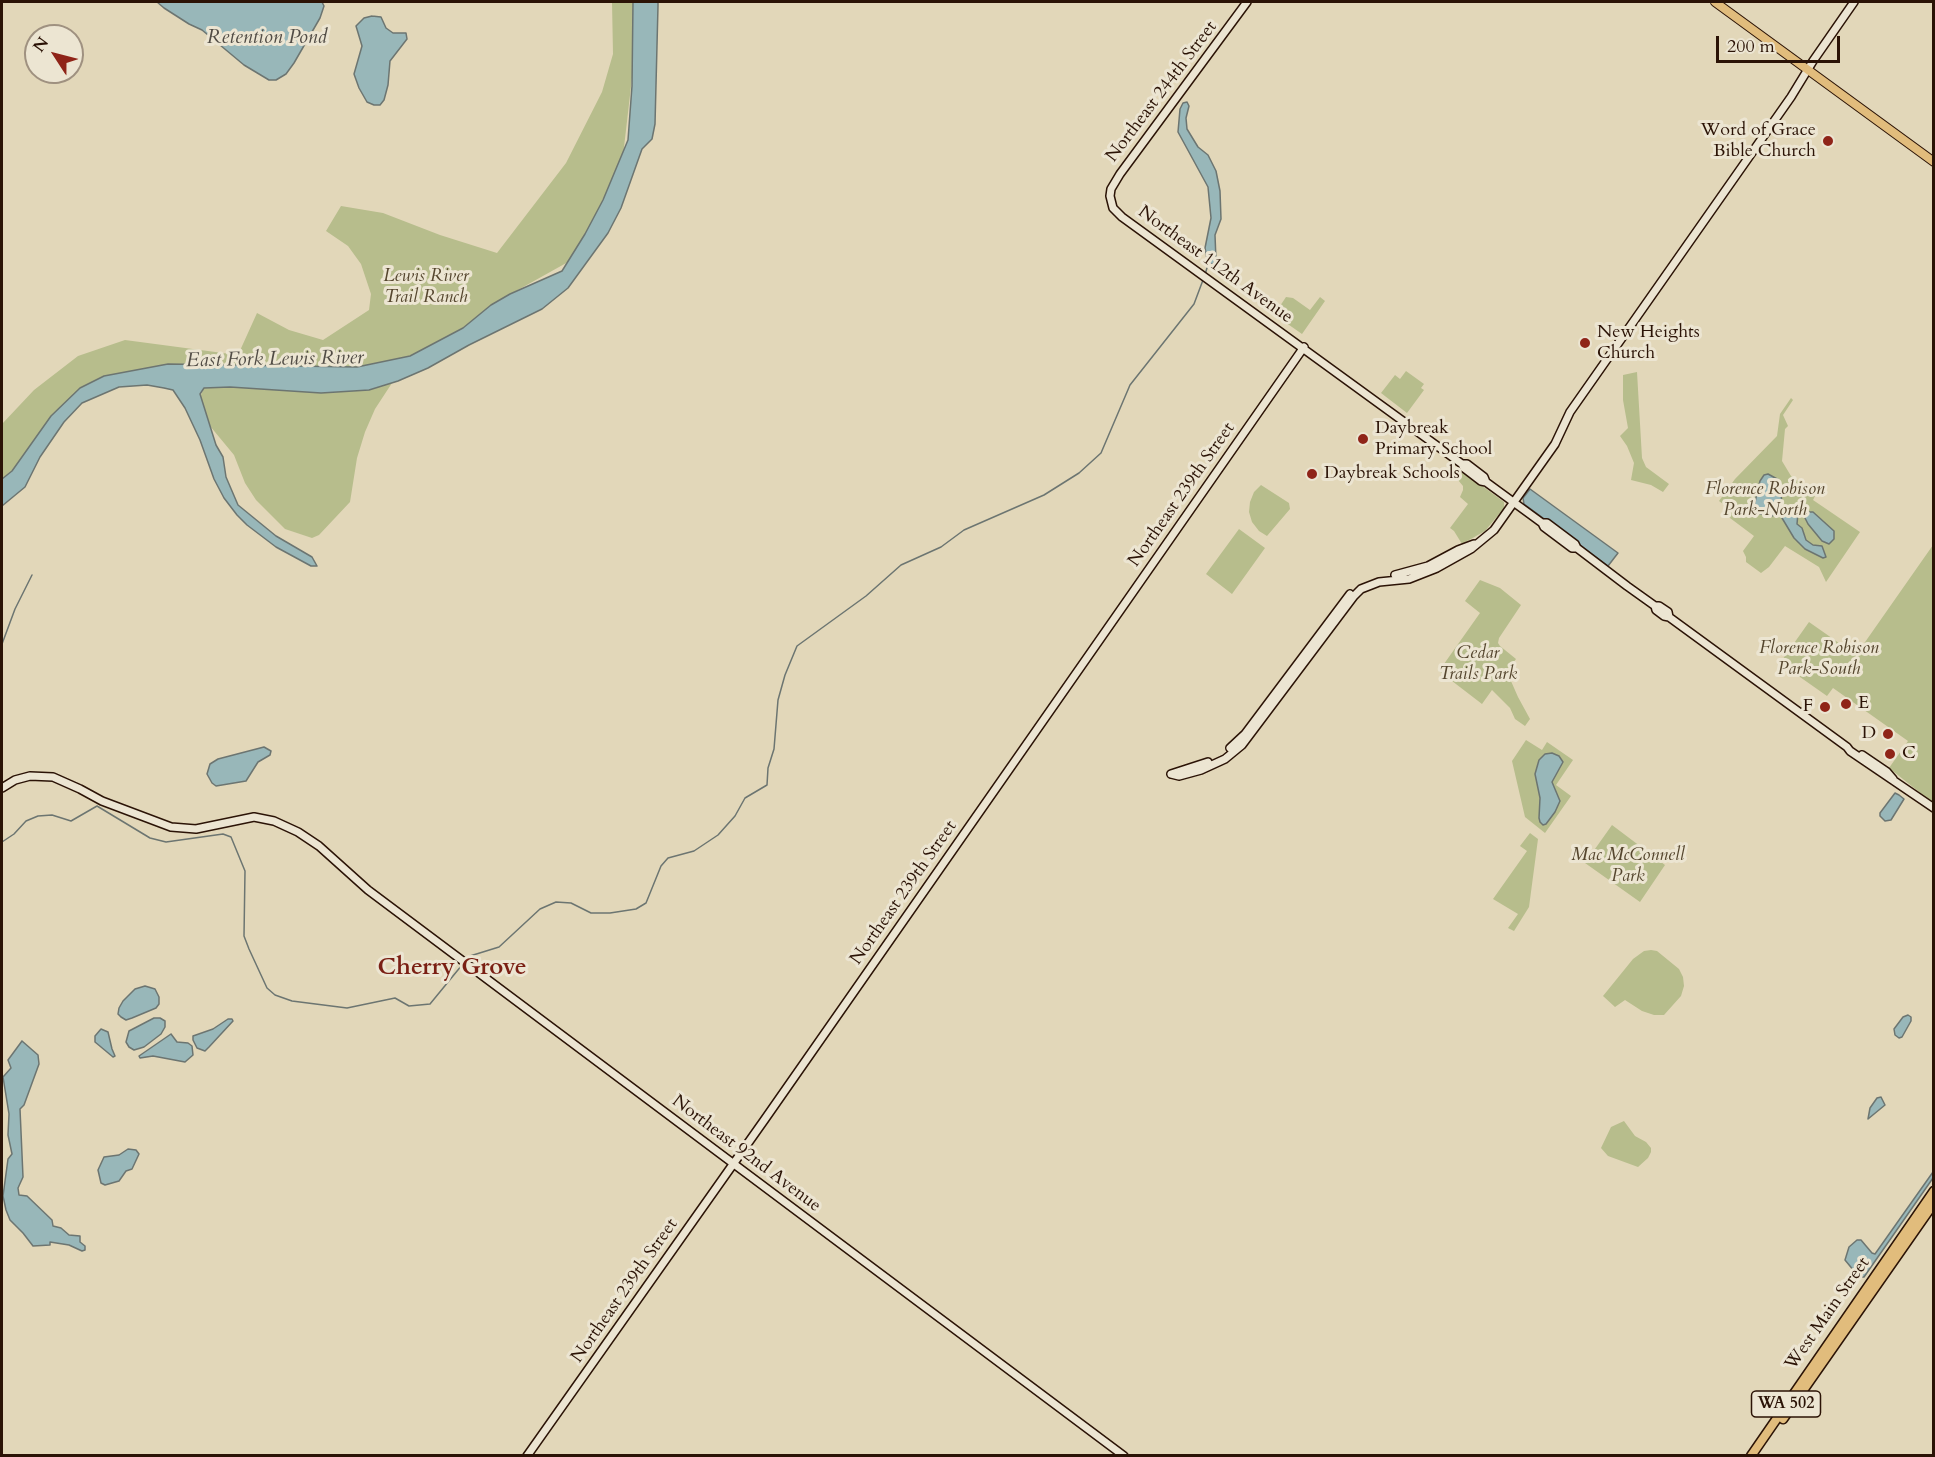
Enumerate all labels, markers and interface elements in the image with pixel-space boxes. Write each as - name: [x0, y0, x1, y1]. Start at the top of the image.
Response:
- street label: Northeast 244th Street: [1102, 17, 1222, 167]
- north arrow: [24, 24, 84, 84]
- scale bar: [1719, 24, 1844, 62]
- water label: Retention Pond: [207, 26, 327, 50]
- text: N: [28, 33, 54, 57]
- text: 200 m: [1727, 34, 1775, 59]
- place label: Word of Grace Bible Church: [1700, 120, 1816, 162]
- marker: Word of Grace Bible Church: [1821, 134, 1835, 148]
- street label: Northeast 112th Avenue: [1133, 202, 1297, 328]
- park label: Lewis River Trail Ranch: [383, 266, 469, 308]
- place label: New Heights Church: [1597, 322, 1700, 364]
- marker: New Heights Church: [1578, 336, 1592, 350]
- water label: East Fork Lewis River: [186, 346, 364, 374]
- place label: Daybreak Primary School: [1375, 418, 1492, 460]
- street label: Northeast 239th Street: [1124, 419, 1240, 571]
- marker: Daybreak Primary School: [1356, 432, 1370, 446]
- place label: Daybreak Schools: [1324, 463, 1460, 485]
- marker: Daybreak Schools: [1305, 467, 1319, 481]
- park label: Florence Robison Park-North: [1705, 479, 1825, 522]
- park label: Florence Robison Park-South: [1759, 638, 1879, 680]
- park label: Cedar Trails Park: [1439, 643, 1517, 686]
- place label: E: [1858, 693, 1869, 715]
- place label: F: [1803, 696, 1813, 718]
- marker: E: [1839, 697, 1853, 711]
- marker: F: [1818, 700, 1832, 714]
- place label: D: [1861, 723, 1876, 745]
- marker: D: [1881, 727, 1895, 741]
- place label: C: [1902, 743, 1916, 765]
- marker: C: [1883, 747, 1897, 761]
- street label: Northeast 239th Street: [846, 817, 962, 969]
- park label: Mac McConnell Park: [1571, 845, 1685, 888]
- district label: Cherry Grove: [377, 954, 527, 982]
- street label: Northeast 92nd Avenue: [667, 1091, 825, 1217]
- street label: Northeast 239th Street: [567, 1215, 683, 1367]
- street label: West Main Street: [1781, 1253, 1875, 1375]
- road number: WA 502: [1752, 1391, 1820, 1417]

